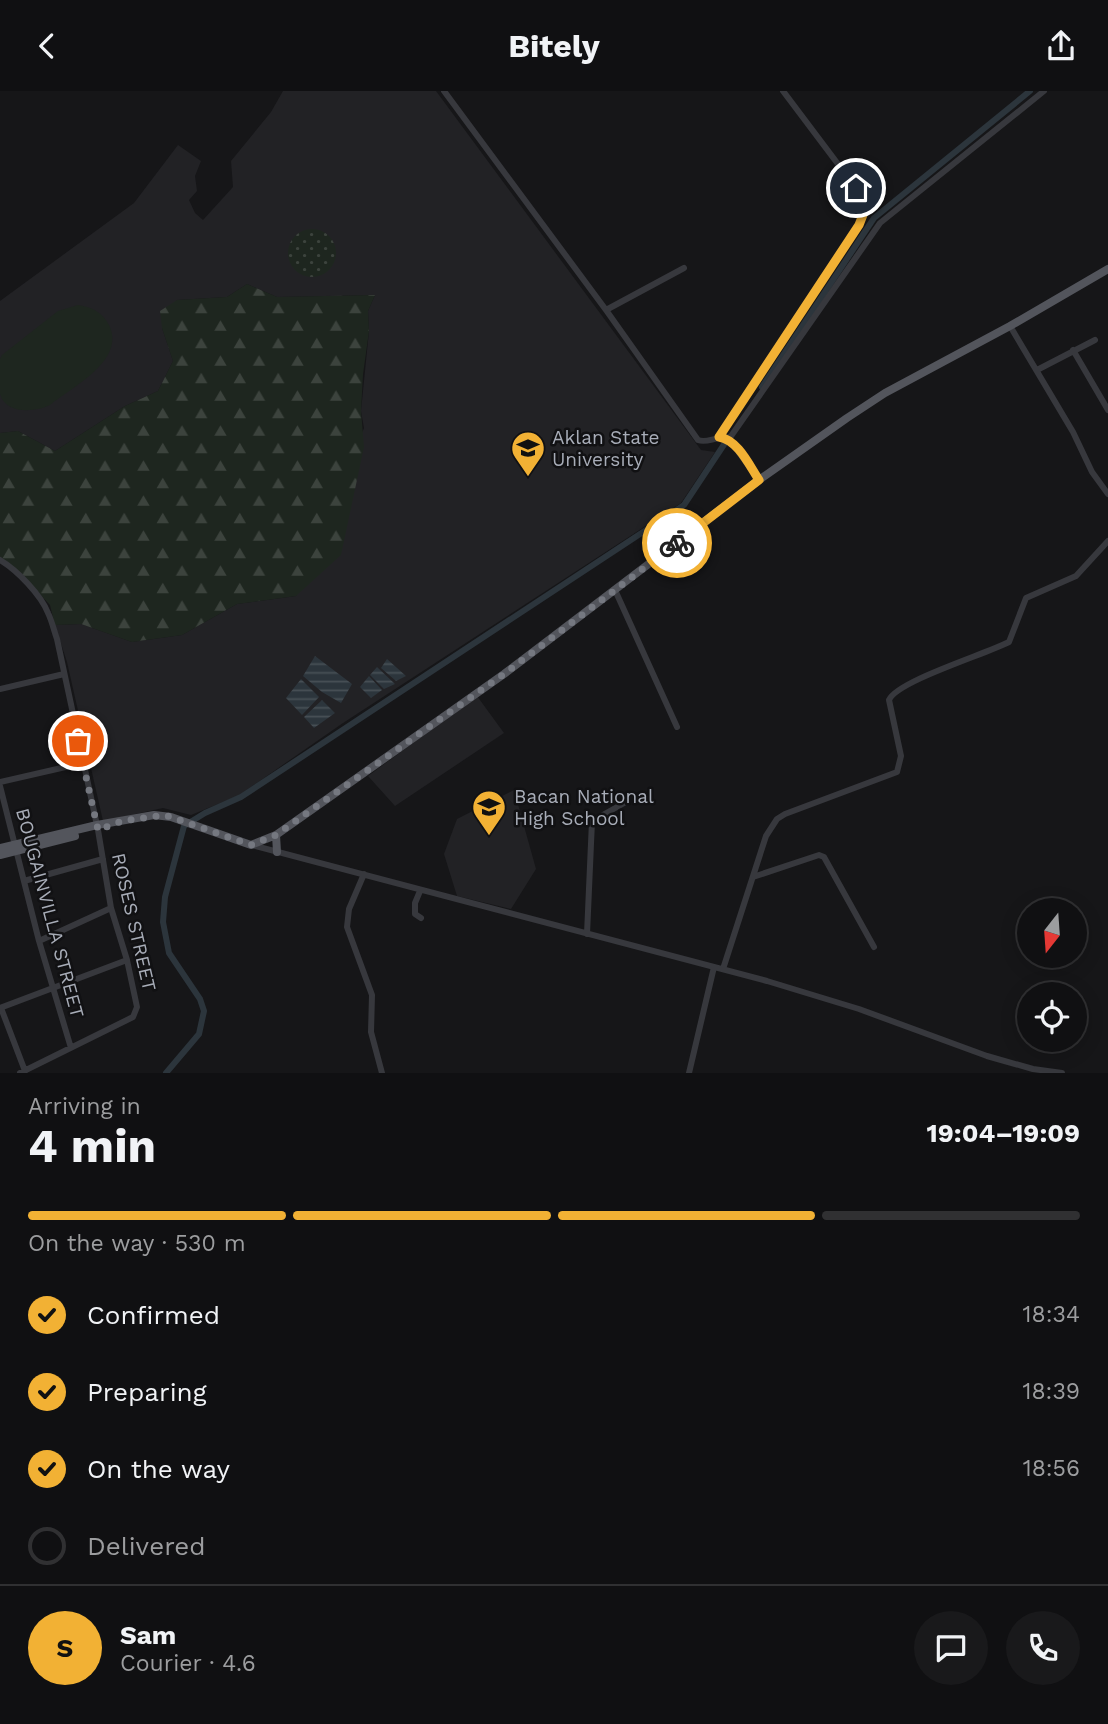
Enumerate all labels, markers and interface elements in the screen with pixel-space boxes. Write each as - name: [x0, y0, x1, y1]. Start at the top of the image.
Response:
- icon: back: [28, 27, 66, 65]
- text: Bitely: [508, 27, 600, 65]
- icon: share: [1042, 27, 1080, 65]
- pin: [826, 158, 886, 218]
- icon: home: [837, 169, 875, 207]
- place label: Aklan State University: [552, 426, 660, 471]
- school or university icon: Aklan State University: [509, 429, 547, 478]
- courier: [642, 508, 712, 578]
- icon: bike: [658, 524, 696, 562]
- pin: [48, 711, 108, 771]
- icon: bag: [59, 722, 97, 760]
- place label: Bacan National High School: [514, 785, 654, 830]
- school or university icon: Bacan National High School: [470, 788, 508, 837]
- street label: BOUGAINVILLA STREET: [11, 806, 89, 1020]
- street label: ROSES STREET: [107, 851, 161, 993]
- north arrow: [1017, 898, 1087, 968]
- map controls: [1017, 898, 1087, 1052]
- button: locate: [1017, 982, 1087, 1052]
- text: Arriving in: [28, 1093, 141, 1120]
- text: 19:04–19:09: [927, 1118, 1080, 1148]
- text: 4 min: [28, 1119, 156, 1173]
- text: On the way · 530 m: [28, 1230, 246, 1257]
- icon: check: [28, 1296, 66, 1334]
- text: Confirmed: [87, 1300, 220, 1330]
- text: 18:34: [1023, 1301, 1080, 1328]
- icon: check: [28, 1373, 66, 1411]
- text: Preparing: [87, 1377, 207, 1407]
- text: 18:39: [1022, 1378, 1080, 1405]
- icon: check: [28, 1450, 66, 1488]
- text: On the way: [87, 1454, 230, 1484]
- text: 18:56: [1023, 1455, 1080, 1482]
- text: Delivered: [87, 1531, 206, 1561]
- button: chat: [914, 1611, 988, 1685]
- button: phone: [1006, 1611, 1080, 1685]
- text: Sam: [120, 1620, 176, 1650]
- text: S: [57, 1633, 73, 1663]
- text: Courier · 4.6: [120, 1650, 256, 1677]

